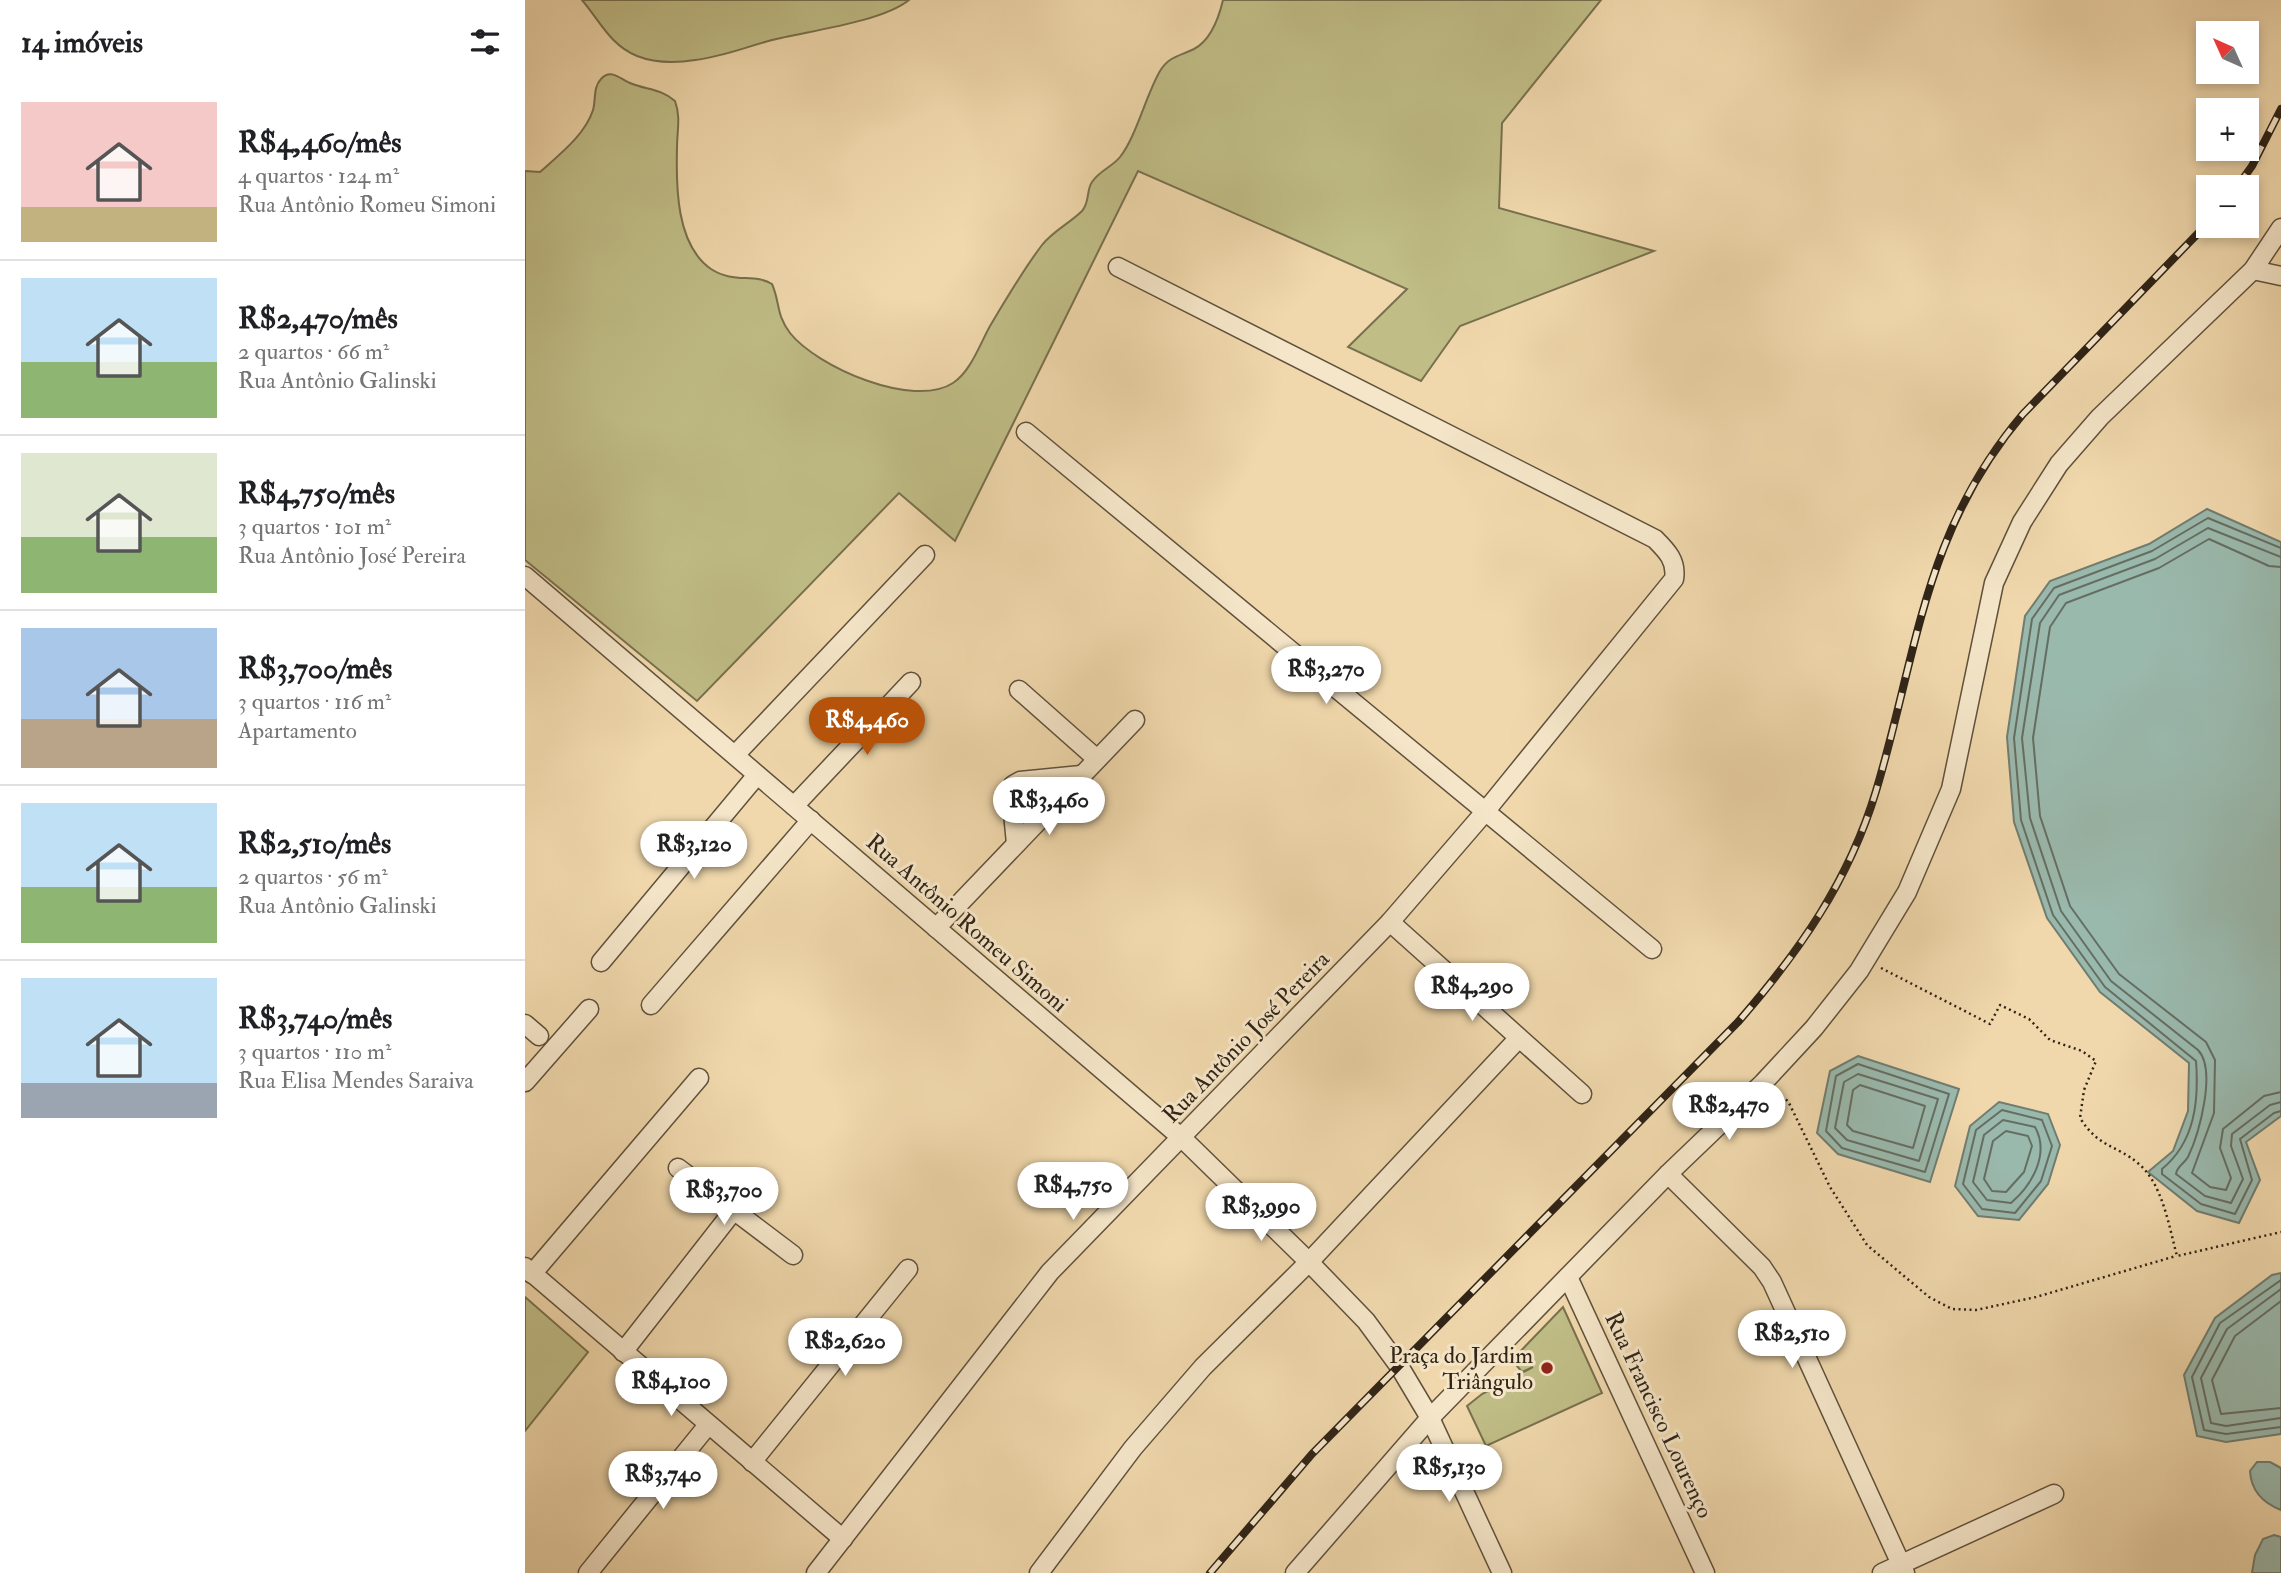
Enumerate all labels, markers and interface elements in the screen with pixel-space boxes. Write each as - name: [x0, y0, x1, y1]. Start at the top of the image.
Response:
- north arrow: [2196, 21, 2259, 84]
- map controls: [2196, 21, 2259, 238]
- icon: filters: [466, 23, 504, 61]
- text: 14 imóveis: [21, 24, 143, 61]
- button: +: [2196, 98, 2259, 161]
- text: R$4,460/mês: [238, 124, 402, 161]
- icon: home: [77, 130, 161, 214]
- text: 4 quartos · 124 m²: [238, 161, 399, 190]
- button: −: [2196, 175, 2259, 238]
- text: Rua Antônio Romeu Simoni: [238, 190, 496, 219]
- text: R$2,470/mês: [238, 300, 398, 337]
- icon: home: [77, 306, 161, 390]
- text: 2 quartos · 66 m²: [238, 337, 389, 366]
- text: Rua Antônio Galinski: [238, 366, 437, 395]
- text: R$4,750/mês: [238, 475, 395, 512]
- icon: home: [77, 481, 161, 565]
- text: 3 quartos · 101 m²: [238, 512, 391, 541]
- text: Rua Antônio José Pereira: [238, 541, 466, 570]
- pin: R$3,270: [1261, 646, 1391, 706]
- text: R$3,700/mês: [238, 650, 392, 687]
- text: R$3,270: [1287, 654, 1365, 683]
- icon: home: [77, 656, 161, 740]
- text: 3 quartos · 116 m²: [238, 687, 391, 716]
- pin: R$4,460: [802, 698, 932, 757]
- text: R$4,460: [825, 705, 909, 734]
- text: Apartamento: [238, 716, 357, 745]
- pin: R$3,460: [984, 778, 1114, 837]
- text: R$3,460: [1009, 785, 1089, 814]
- pin: R$3,120: [629, 822, 759, 881]
- text: R$2,510/mês: [238, 825, 391, 862]
- street label: Rua Antônio Romeu Simoni: [860, 827, 1074, 1019]
- text: R$3,120: [656, 829, 732, 858]
- icon: home: [77, 831, 161, 915]
- text: 2 quartos · 56 m²: [238, 862, 388, 891]
- text: Rua Antônio Galinski: [238, 891, 437, 920]
- street label: Rua Antônio José Pereira: [1156, 945, 1336, 1129]
- pin: R$4,290: [1407, 964, 1537, 1023]
- text: R$4,290: [1430, 971, 1514, 1000]
- text: R$3,740/mês: [238, 1000, 392, 1037]
- icon: home: [77, 1006, 161, 1090]
- text: 3 quartos · 110 m²: [238, 1037, 391, 1066]
- text: Rua Elisa Mendes Saraiva: [238, 1066, 474, 1095]
- pin: R$2,470: [1664, 1082, 1794, 1142]
- text: R$2,470: [1688, 1090, 1770, 1119]
- pin: R$4,750: [1008, 1162, 1138, 1222]
- pin: R$3,700: [659, 1168, 789, 1227]
- text: R$4,750: [1033, 1170, 1113, 1199]
- text: R$3,700: [686, 1175, 762, 1204]
- pin: R$3,990: [1196, 1184, 1326, 1243]
- text: R$3,990: [1221, 1191, 1301, 1220]
- street label: Rua Francisco Lourenço: [1598, 1307, 1720, 1523]
- pin: R$2,510: [1727, 1310, 1857, 1370]
- pin: R$2,620: [780, 1318, 910, 1378]
- text: R$2,510: [1754, 1318, 1830, 1347]
- text: R$2,620: [804, 1326, 886, 1355]
- place label: Praça do Jardim Triângulo: [1389, 1341, 1533, 1396]
- pin: R$4,100: [606, 1358, 736, 1418]
- marker: Praça do Jardim Triângulo: [1539, 1360, 1555, 1376]
- text: R$4,100: [631, 1366, 711, 1395]
- pin: R$5,130: [1384, 1444, 1514, 1504]
- pin: R$3,740: [598, 1452, 728, 1511]
- text: R$5,130: [1412, 1452, 1486, 1481]
- text: R$3,740: [624, 1459, 702, 1488]

